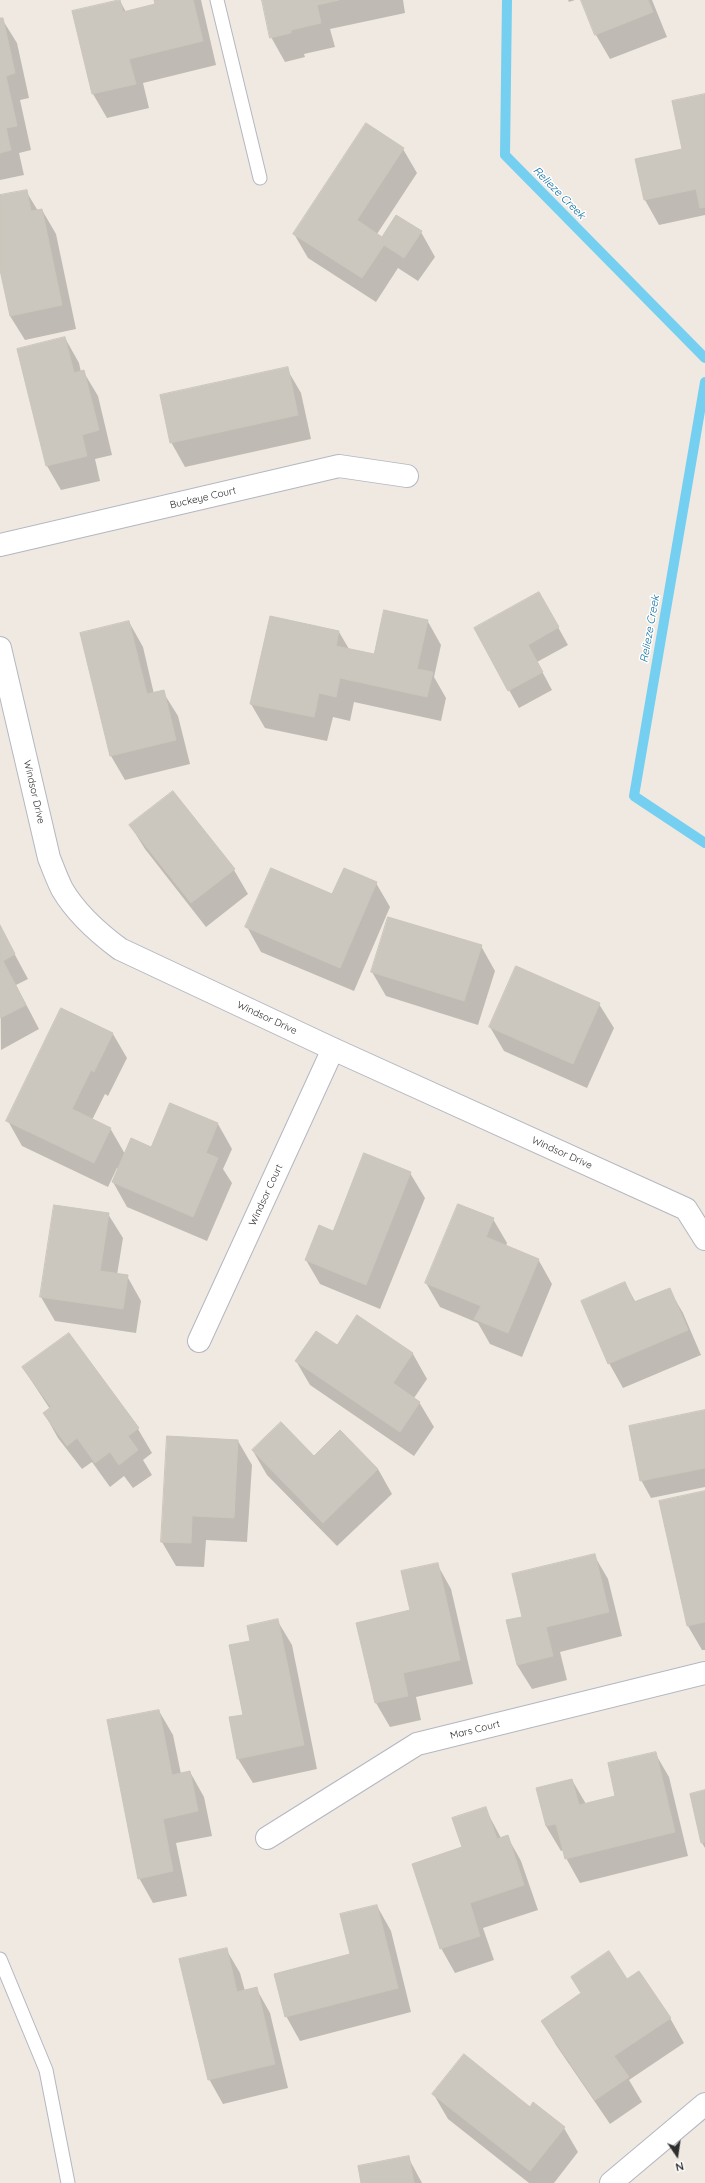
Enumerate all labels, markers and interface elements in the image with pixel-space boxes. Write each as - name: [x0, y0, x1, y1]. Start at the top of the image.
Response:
- water label: Relieze Creek: [530, 164, 588, 222]
- street label: Buckeye Court: [169, 485, 237, 511]
- water label: Relieze Creek: [638, 594, 662, 664]
- street label: Windsor Drive: [21, 759, 47, 825]
- street label: Windsor Drive: [235, 999, 299, 1037]
- street label: Windsor Drive: [530, 1134, 594, 1172]
- street label: Windsor Court: [247, 1162, 285, 1228]
- street label: Mars Court: [449, 1718, 501, 1742]
- north arrow: [657, 2135, 697, 2175]
- text: N: [674, 2159, 685, 2174]

